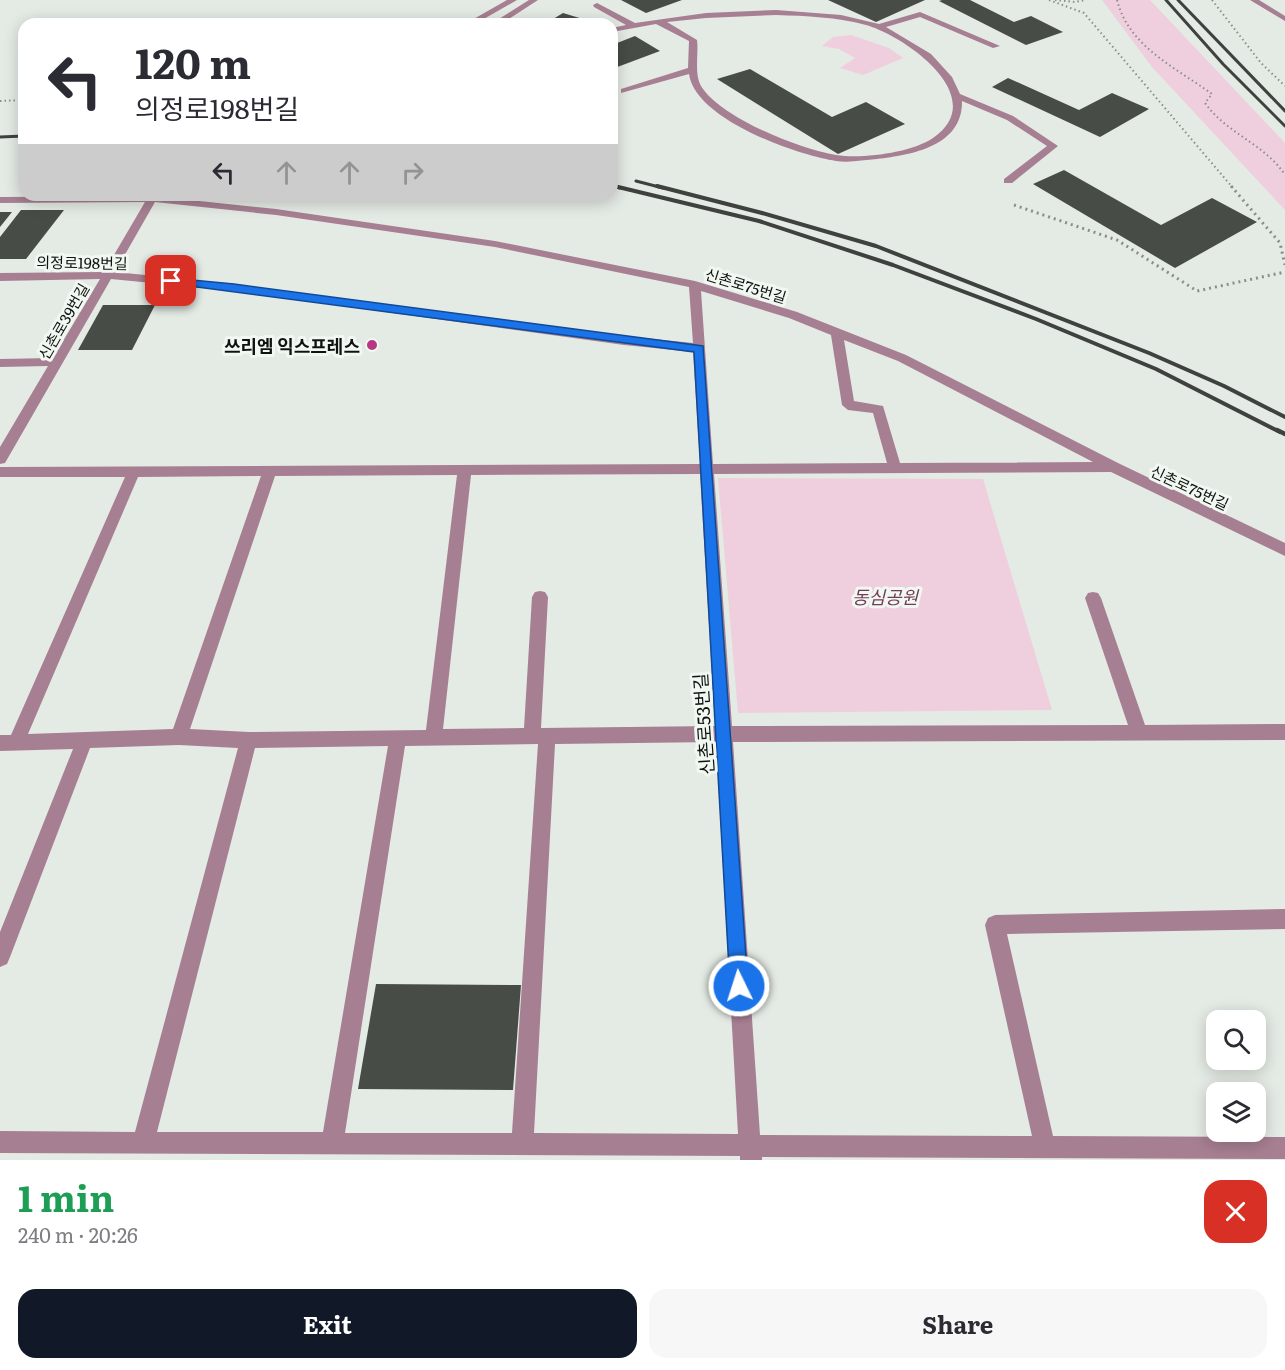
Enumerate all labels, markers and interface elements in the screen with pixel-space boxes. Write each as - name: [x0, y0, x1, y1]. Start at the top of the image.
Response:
- text: 120 m: [135, 30, 251, 92]
- icon: left: [36, 42, 114, 120]
- text: 의정로198번길: [135, 87, 299, 127]
- icon: left: [207, 156, 240, 189]
- icon: ahead: [270, 156, 303, 189]
- icon: ahead: [333, 156, 366, 189]
- icon: right: [396, 156, 429, 189]
- street label: 의정로198번길: [36, 250, 128, 274]
- pin: [145, 255, 196, 306]
- street label: 신촌로75번길: [703, 262, 789, 308]
- icon: arrive: [154, 264, 187, 297]
- street label: 신촌로39번길: [32, 278, 94, 364]
- place label: 쓰리엠 익스프레스: [224, 332, 360, 359]
- marker: 쓰리엠 익스프레스: [365, 338, 379, 352]
- street label: 신촌로75번길: [1147, 459, 1233, 515]
- park label: 동심공원: [852, 583, 920, 610]
- street label: 신촌로53번길: [686, 672, 720, 776]
- position arrow: [707, 954, 771, 1018]
- map controls: [1206, 1010, 1266, 1142]
- button: search: [1206, 1010, 1266, 1070]
- button: layers: [1206, 1082, 1266, 1142]
- text: 1 min: [18, 1170, 114, 1223]
- button: close: [1204, 1180, 1267, 1243]
- text: 240 m · 20:26: [18, 1219, 138, 1249]
- button: Exit: [18, 1289, 637, 1358]
- button: Share: [649, 1289, 1267, 1358]

